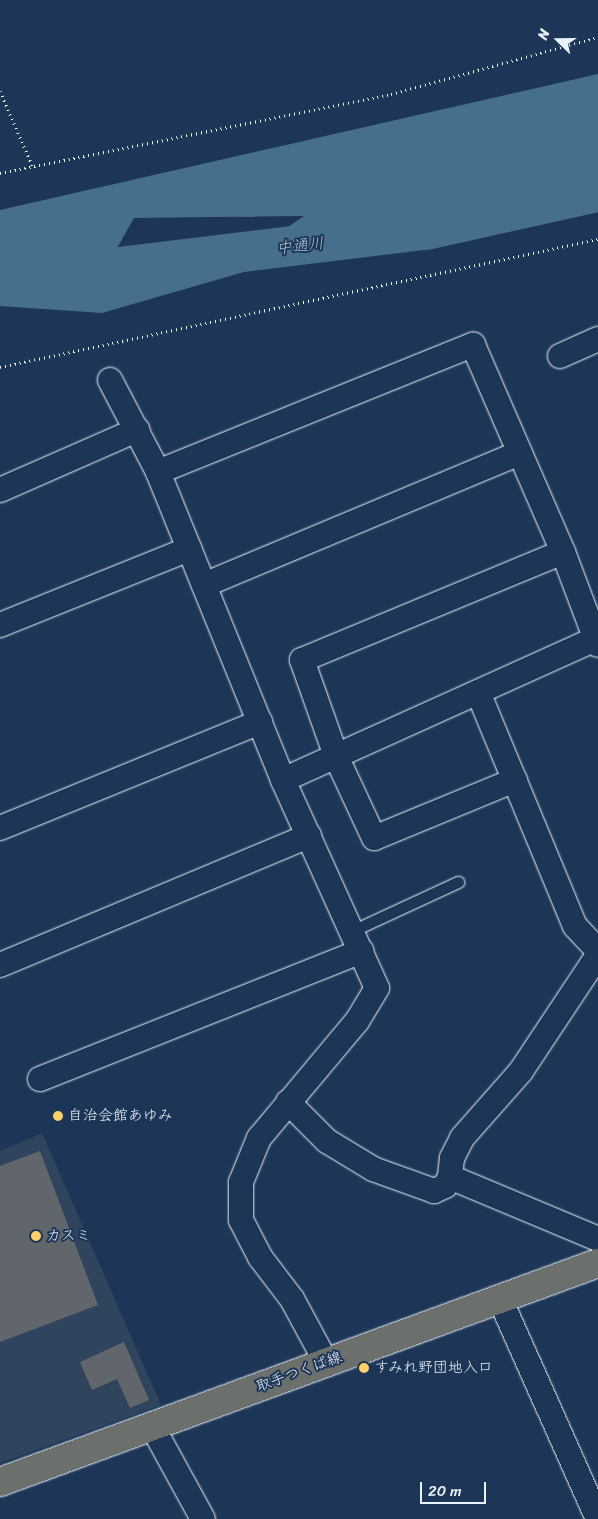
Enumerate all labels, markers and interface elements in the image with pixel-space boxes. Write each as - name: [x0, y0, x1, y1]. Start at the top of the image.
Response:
- north arrow: [533, 15, 583, 65]
- text: N: [530, 25, 557, 43]
- water label: 中通川: [275, 234, 325, 258]
- place label: 自治会館あゆみ: [68, 1107, 173, 1125]
- marker: 自治会館あゆみ: [52, 1110, 64, 1122]
- place label: カスミ: [46, 1227, 91, 1245]
- marker: カスミ: [30, 1230, 42, 1242]
- street label: 取手つくば線: [254, 1348, 344, 1396]
- place label: すみれ野団地入口: [374, 1359, 494, 1377]
- marker: すみれ野団地入口: [358, 1362, 370, 1374]
- scale bar: [423, 1472, 489, 1504]
- text: 20 m: [428, 1478, 462, 1504]

